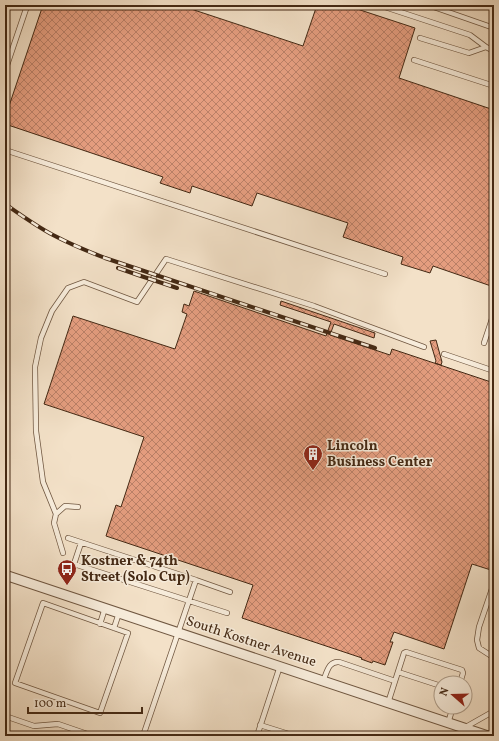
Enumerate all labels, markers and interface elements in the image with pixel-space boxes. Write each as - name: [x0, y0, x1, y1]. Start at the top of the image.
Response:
- place label: Lincoln Business Center: [327, 437, 433, 472]
- building icon: Lincoln Business Center: [302, 443, 324, 471]
- place label: Kostner & 74th Street (Solo Cup): [81, 552, 190, 587]
- bus stop icon: Kostner & 74th Street (Solo Cup): [56, 558, 78, 586]
- street label: South Kostner Avenue: [183, 612, 319, 672]
- north arrow: [433, 675, 473, 715]
- text: N: [437, 686, 453, 698]
- scale bar: [28, 689, 142, 715]
- text: 100 m: [34, 696, 67, 712]

